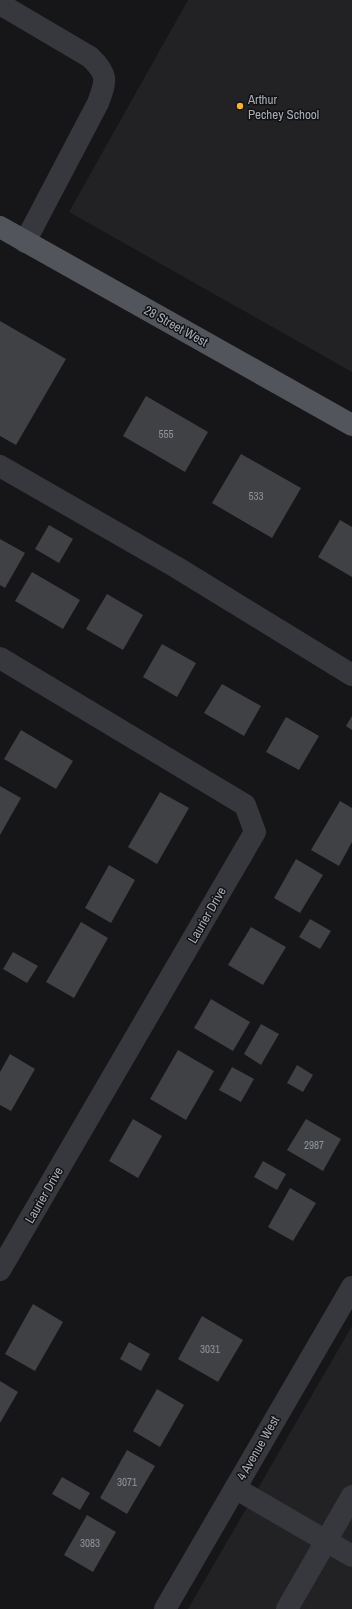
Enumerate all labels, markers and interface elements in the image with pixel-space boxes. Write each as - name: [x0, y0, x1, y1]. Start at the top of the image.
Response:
- place label: Arthur Pechey School: [247, 91, 319, 123]
- marker: Arthur Pechey School: [235, 101, 245, 111]
- street label: 28 Street West: [141, 302, 211, 350]
- house number: 555: [158, 427, 174, 441]
- house number: 533: [248, 489, 264, 503]
- street label: Laurier Drive: [184, 884, 230, 946]
- house number: 2987: [304, 1138, 324, 1152]
- street label: Laurier Drive: [21, 1164, 67, 1226]
- house number: 3031: [200, 1342, 220, 1356]
- street label: 4 Avenue West: [233, 1413, 283, 1483]
- house number: 3071: [117, 1475, 137, 1489]
- house number: 3083: [80, 1536, 100, 1550]

